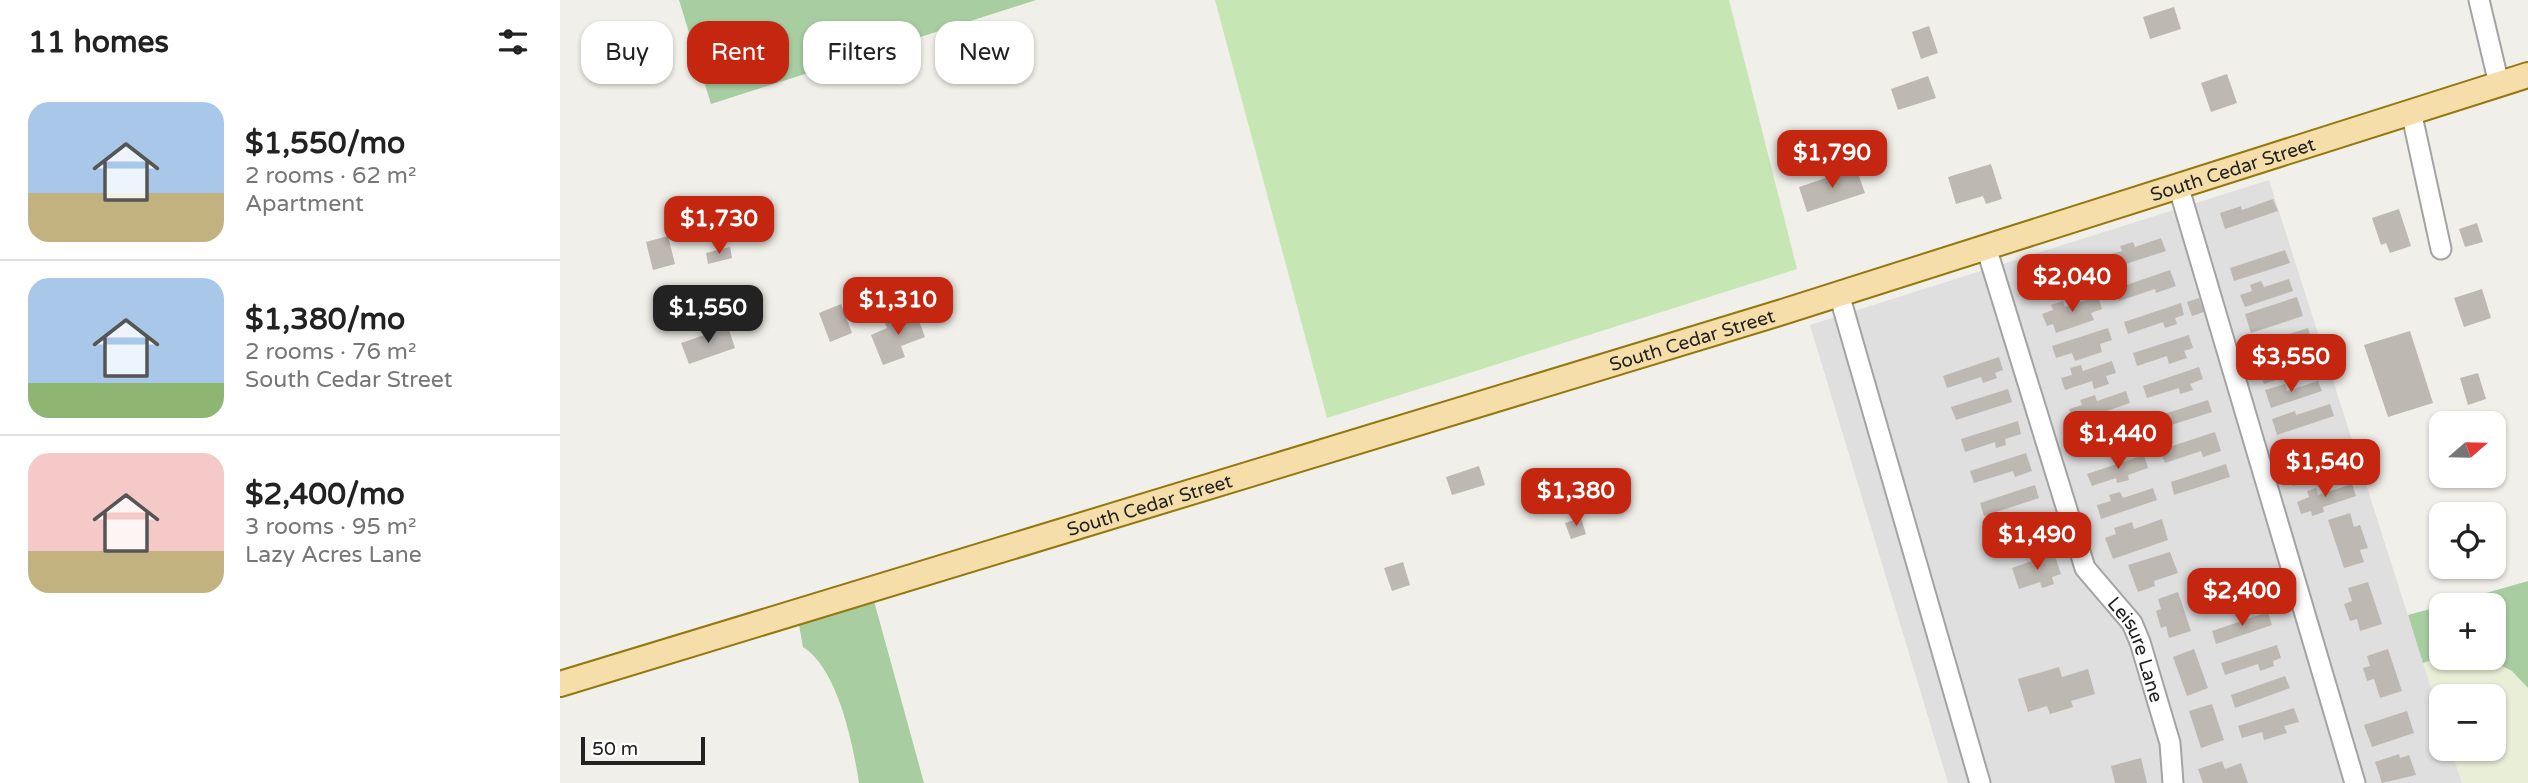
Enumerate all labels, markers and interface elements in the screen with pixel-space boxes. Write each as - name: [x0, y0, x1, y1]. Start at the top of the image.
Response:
- chip: Buy: [581, 21, 673, 84]
- chip: Rent: [687, 21, 789, 84]
- chip: Filters: [803, 21, 921, 84]
- chip: New: [935, 21, 1034, 84]
- icon: filters: [494, 23, 532, 61]
- text: 11 homes: [28, 24, 169, 61]
- text: $1,550/mo: [245, 125, 405, 162]
- icon: home: [84, 130, 168, 214]
- pin: $1,790: [1775, 130, 1889, 190]
- street label: South Cedar Street: [2148, 133, 2318, 206]
- text: $1,790: [1793, 139, 1871, 167]
- text: 2 rooms · 62 m²: [245, 162, 416, 190]
- text: Apartment: [245, 190, 364, 218]
- pin: $1,730: [662, 196, 776, 256]
- text: $1,730: [680, 205, 758, 233]
- pin: $2,040: [2015, 254, 2129, 314]
- text: $2,040: [2033, 263, 2111, 291]
- pin: $1,310: [841, 278, 955, 337]
- pin: $1,550: [651, 286, 765, 345]
- text: $1,310: [859, 286, 937, 314]
- text: $1,550: [669, 294, 747, 322]
- text: $1,380/mo: [245, 301, 405, 338]
- street label: South Cedar Street: [1607, 305, 1777, 376]
- icon: home: [84, 306, 168, 390]
- pin: $3,550: [2234, 334, 2348, 394]
- text: 2 rooms · 76 m²: [245, 338, 416, 366]
- text: $3,550: [2252, 343, 2330, 371]
- text: South Cedar Street: [245, 366, 453, 394]
- north arrow: [2429, 411, 2506, 488]
- map controls: [2429, 411, 2506, 761]
- pin: $1,440: [2061, 412, 2175, 471]
- text: $1,440: [2079, 420, 2157, 448]
- pin: $1,540: [2268, 440, 2382, 499]
- text: $1,540: [2286, 448, 2364, 476]
- pin: $1,380: [1519, 468, 1633, 528]
- street label: South Cedar Street: [1064, 470, 1235, 541]
- text: $2,400/mo: [245, 476, 405, 513]
- text: $1,380: [1537, 477, 1615, 505]
- icon: home: [84, 481, 168, 565]
- button: locate: [2429, 502, 2506, 579]
- pin: $1,490: [1980, 512, 2094, 572]
- text: 3 rooms · 95 m²: [245, 513, 416, 541]
- text: $1,490: [1998, 521, 2076, 549]
- text: Lazy Acres Lane: [245, 541, 422, 569]
- pin: $2,400: [2185, 568, 2299, 628]
- text: $2,400: [2203, 577, 2281, 605]
- street label: Leisure Lane: [2103, 593, 2167, 705]
- button: +: [2429, 593, 2506, 670]
- button: −: [2429, 684, 2506, 761]
- scale bar: [581, 734, 705, 766]
- text: 50 m: [592, 738, 638, 760]

